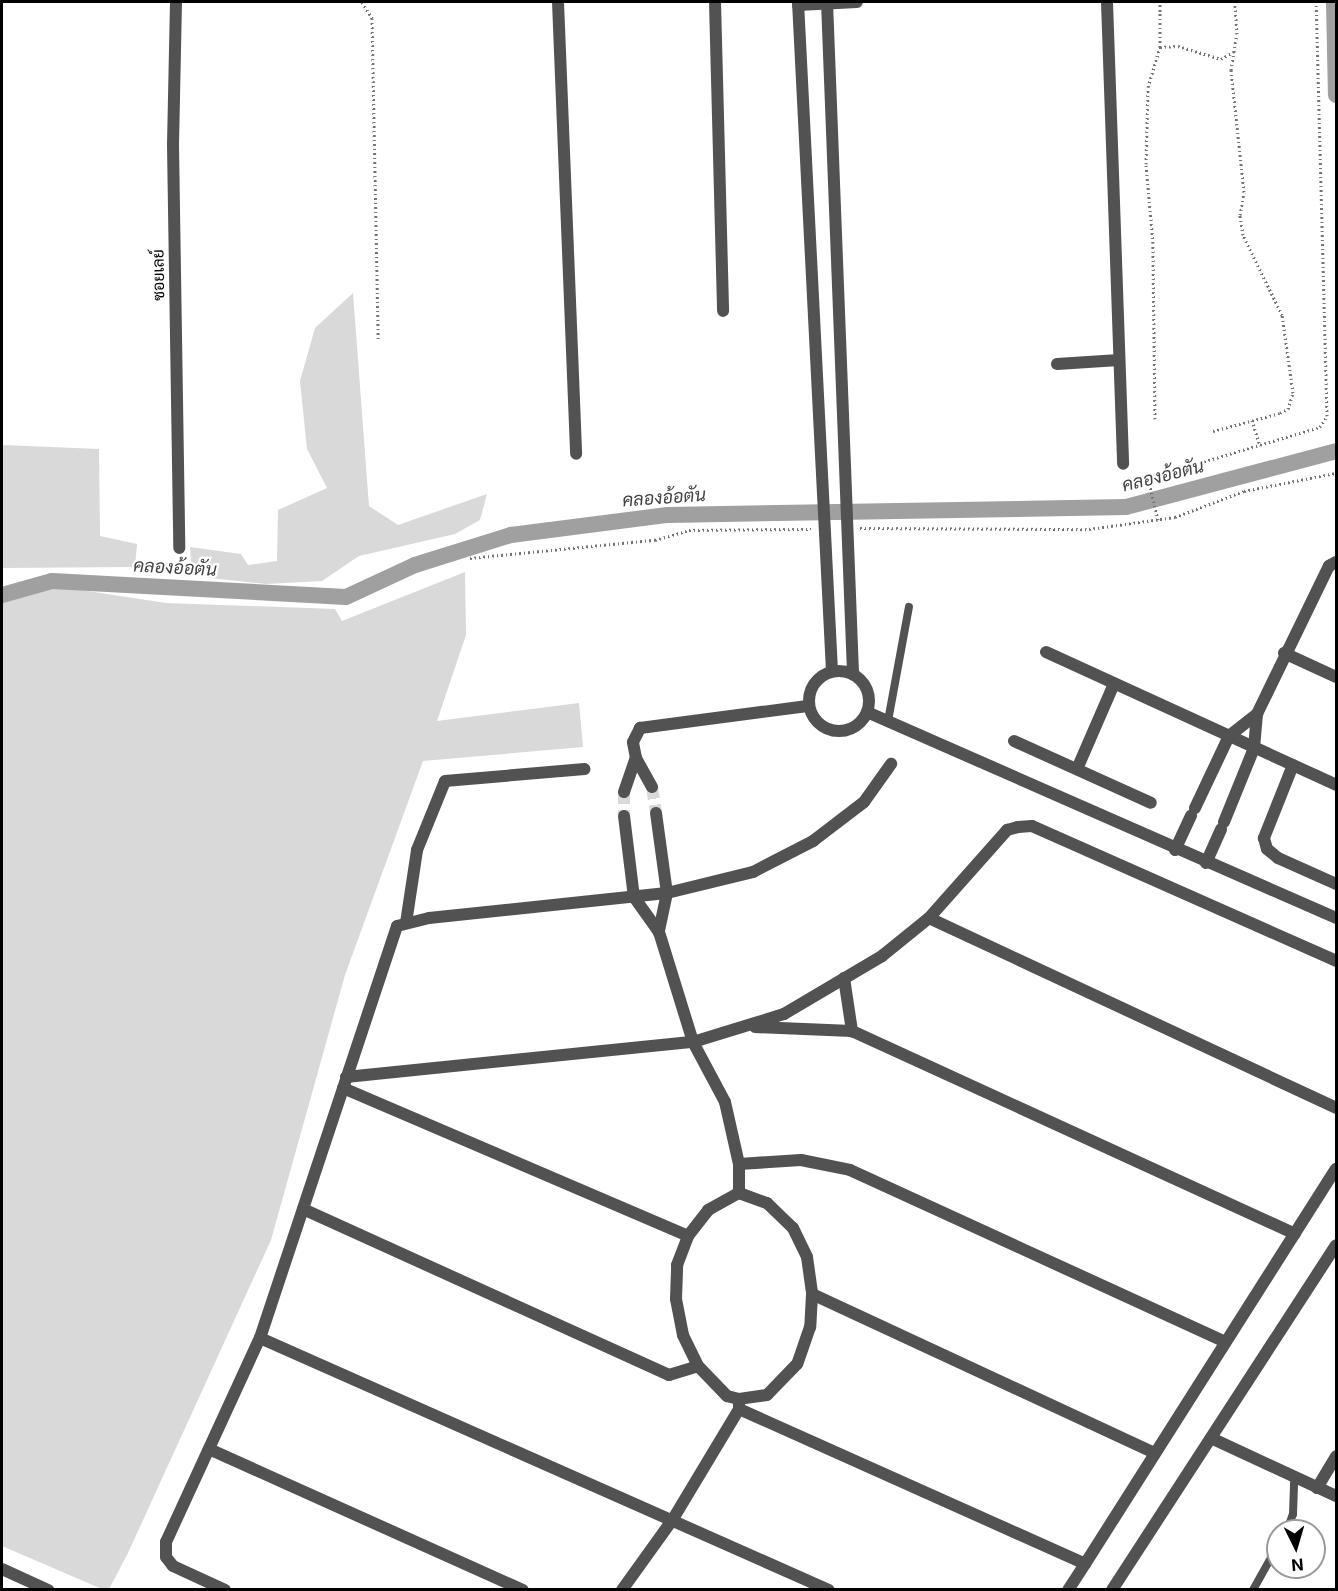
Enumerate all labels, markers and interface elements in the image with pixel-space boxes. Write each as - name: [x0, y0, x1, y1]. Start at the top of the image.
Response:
- street label: ซอยเลย์: [148, 249, 168, 301]
- water label: คลองอ้อตัน: [1120, 455, 1206, 497]
- water label: คลองอ้อตัน: [622, 484, 706, 512]
- water label: คลองอ้อตัน: [133, 555, 217, 581]
- north arrow: [1266, 1519, 1326, 1579]
- text: N: [1290, 1554, 1304, 1575]

